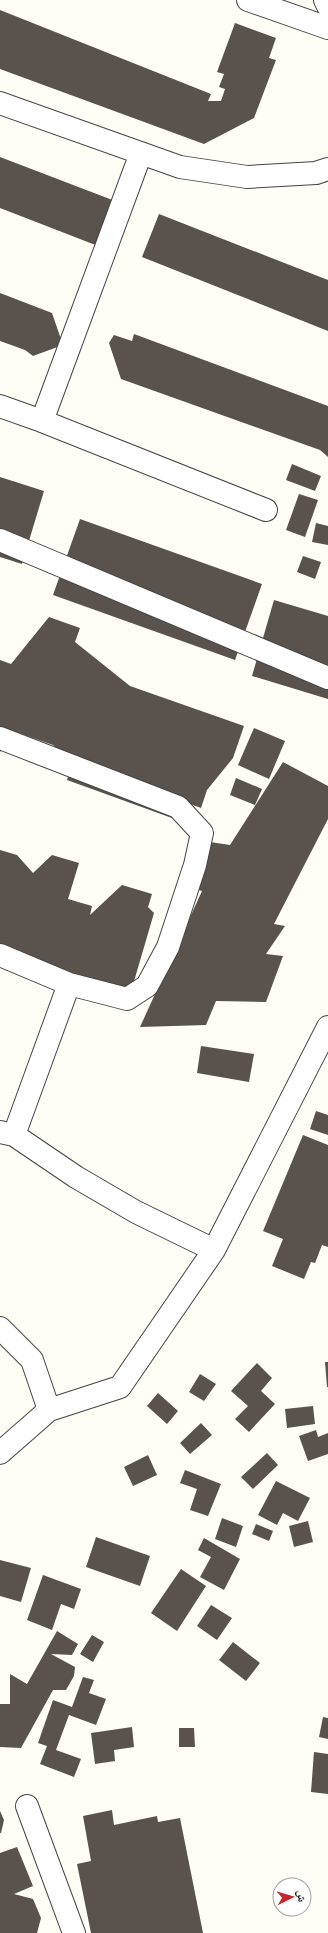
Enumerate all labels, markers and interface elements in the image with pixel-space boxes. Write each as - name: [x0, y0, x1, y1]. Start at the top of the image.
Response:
- north arrow: [272, 1877, 312, 1917]
- text: ش: [293, 1890, 311, 1903]

